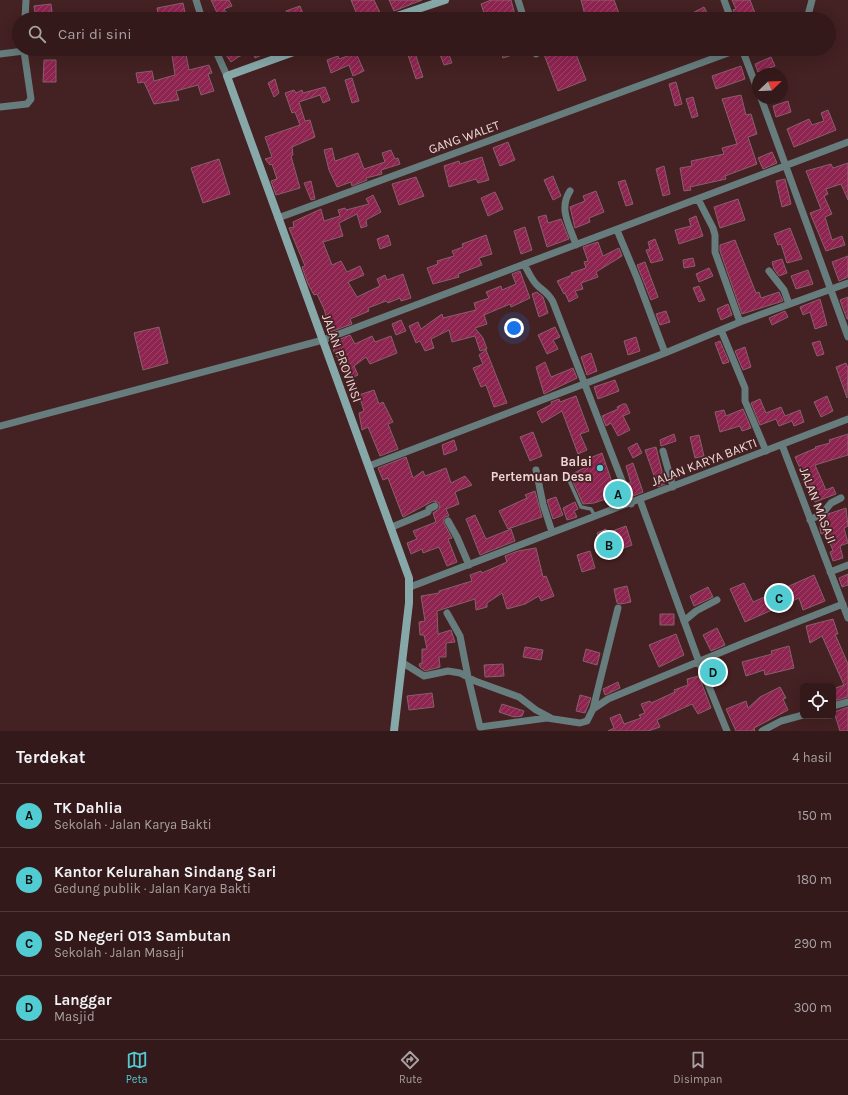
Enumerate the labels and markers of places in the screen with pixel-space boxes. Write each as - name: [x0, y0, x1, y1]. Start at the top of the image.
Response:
- place label: Balai Pertemuan Desa: [491, 454, 592, 484]
- marker: Balai Pertemuan Desa: [595, 463, 605, 473]
- pin: A: [605, 479, 631, 509]
- pin: B: [596, 530, 622, 560]
- pin: C: [766, 583, 792, 613]
- pin: D: [700, 657, 726, 687]

